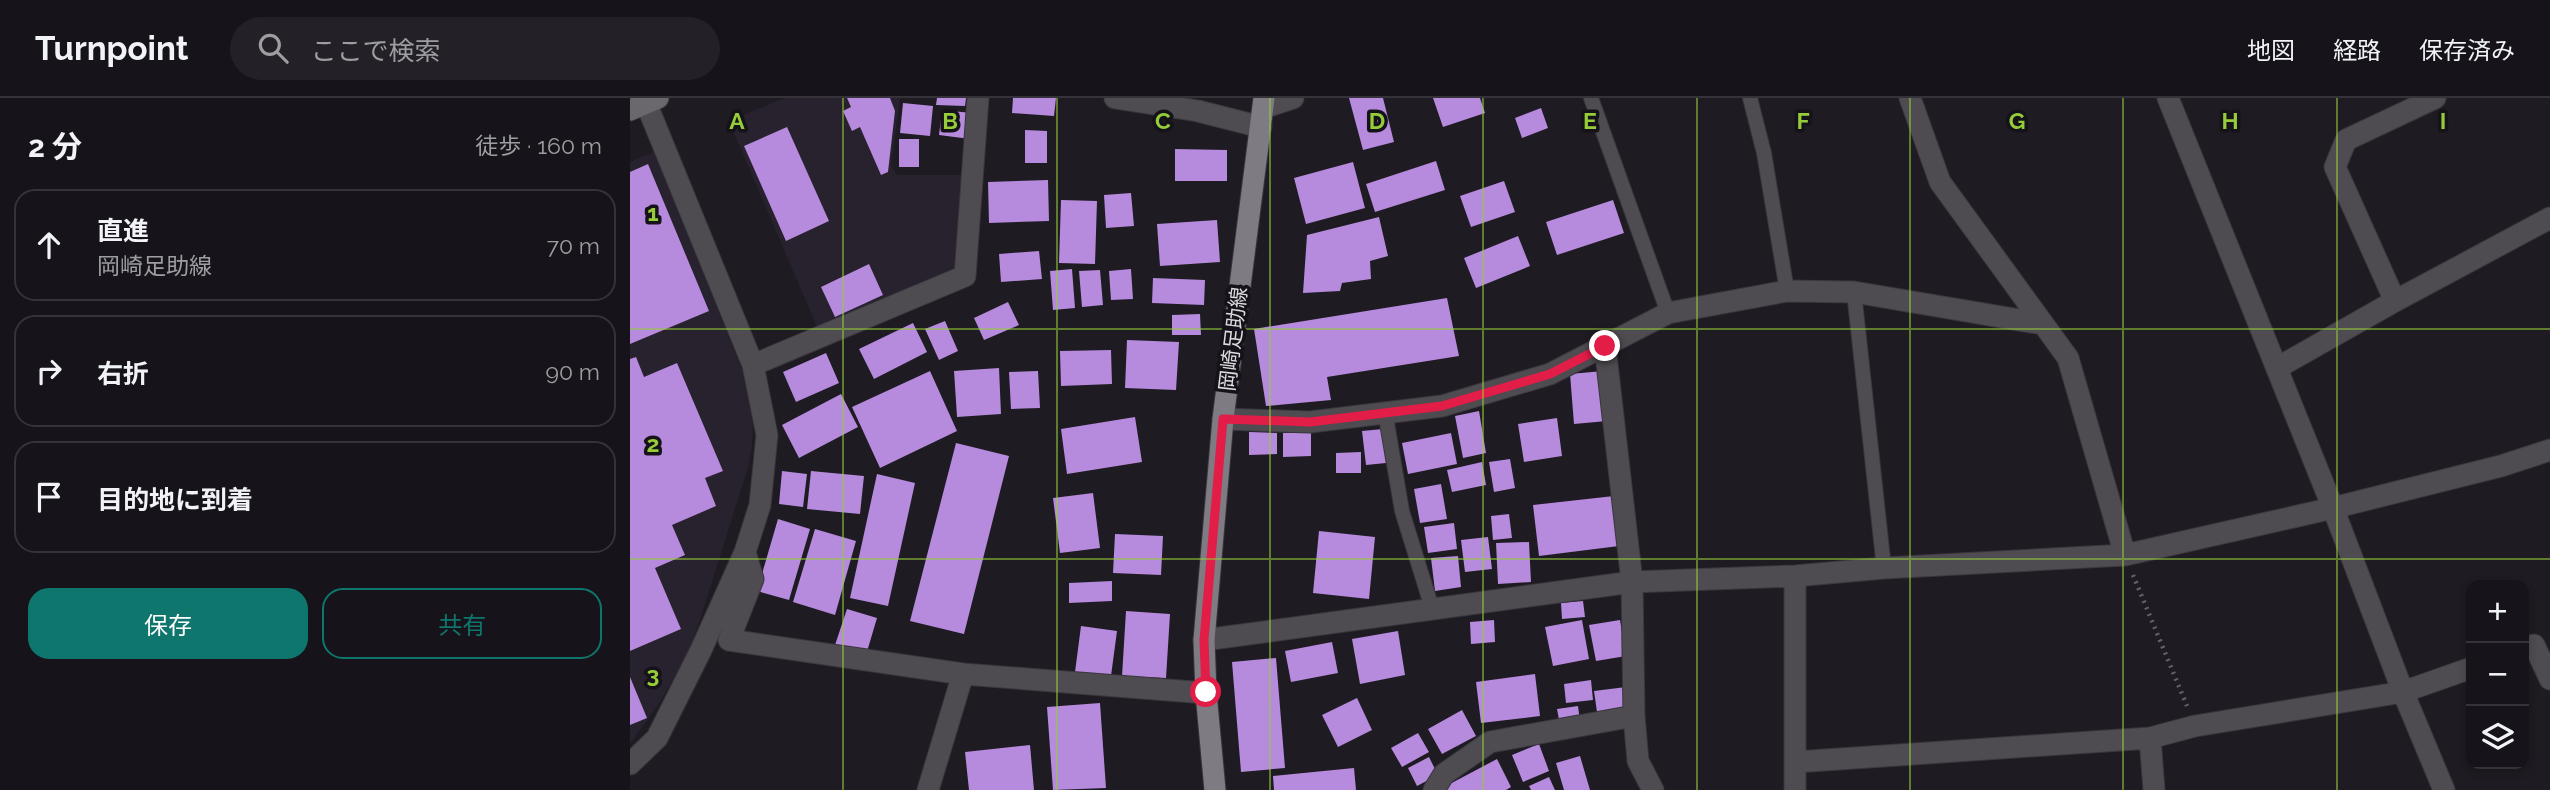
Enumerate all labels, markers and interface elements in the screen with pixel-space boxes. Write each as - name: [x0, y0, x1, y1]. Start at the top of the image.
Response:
- search box: [230, 17, 720, 80]
- text: Turnpoint: [35, 29, 188, 68]
- icon: search: [254, 29, 292, 67]
- text: ここで検索: [310, 36, 440, 66]
- text: 地図: [2247, 36, 2295, 65]
- text: 経路: [2333, 36, 2381, 65]
- text: 保存済み: [2419, 36, 2515, 65]
- text: A: [729, 107, 745, 134]
- text: B: [942, 107, 958, 134]
- text: C: [1155, 107, 1171, 134]
- text: D: [1369, 107, 1385, 134]
- text: E: [1583, 107, 1597, 134]
- text: F: [1796, 107, 1810, 134]
- text: G: [2009, 107, 2025, 134]
- text: H: [2221, 107, 2239, 134]
- text: I: [2440, 107, 2446, 134]
- text: 2 分: [28, 129, 82, 164]
- text: 徒歩 · 160 m: [475, 132, 602, 159]
- text: 1: [647, 199, 659, 226]
- text: 直進: [97, 216, 149, 246]
- icon: ahead: [30, 226, 68, 264]
- text: 70 m: [547, 232, 600, 259]
- text: 岡崎足助線: [97, 252, 212, 279]
- street label: 岡崎足助線: [1214, 285, 1252, 393]
- route end: [1589, 330, 1620, 361]
- icon: right: [30, 352, 68, 390]
- text: 90 m: [545, 358, 600, 385]
- text: 右折: [97, 359, 149, 389]
- text: 2: [647, 430, 659, 457]
- icon: arrive: [30, 478, 68, 516]
- text: 目的地に到着: [97, 485, 253, 515]
- map controls: [2466, 580, 2529, 769]
- button: +: [2466, 580, 2529, 643]
- button: 保存: [28, 588, 308, 659]
- button: 共有: [322, 588, 602, 659]
- button: −: [2466, 643, 2529, 706]
- text: 3: [647, 661, 659, 688]
- route start: [1190, 676, 1221, 707]
- button: layers: [2466, 706, 2529, 769]

